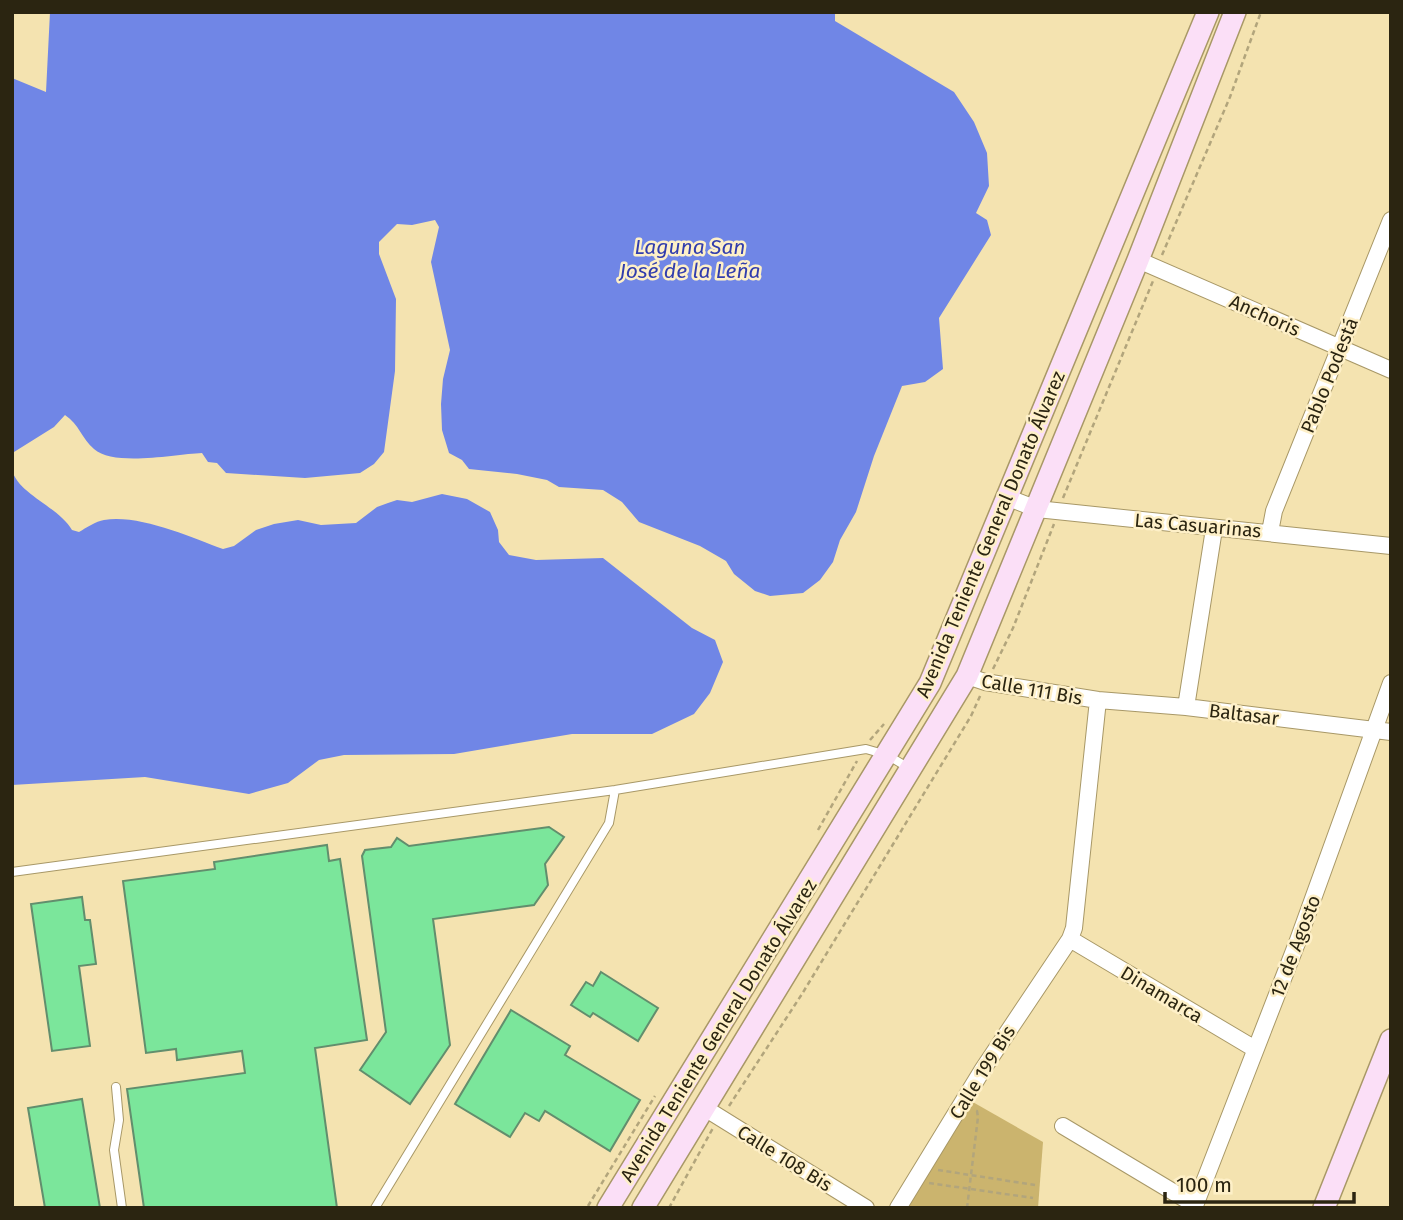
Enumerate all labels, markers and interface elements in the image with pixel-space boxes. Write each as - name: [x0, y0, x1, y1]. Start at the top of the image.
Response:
- water label: Laguna San José de la Leña: [618, 234, 761, 284]
- street label: Anchoris: [1226, 290, 1304, 341]
- street label: Pablo Podestá: [1296, 314, 1363, 436]
- street label: Avenida Teniente General Donato Álvarez: [911, 367, 1070, 701]
- street label: Las Casuarinas: [1134, 509, 1262, 543]
- street label: Calle 111 Bis: [980, 669, 1084, 710]
- street label: Baltasar: [1208, 699, 1281, 730]
- street label: Avenida Teniente General Donato Álvarez: [615, 875, 822, 1186]
- street label: 12 de Agosto: [1265, 892, 1325, 1000]
- street label: Dinamarca: [1117, 961, 1207, 1028]
- street label: Calle 199 Bis: [945, 1021, 1020, 1123]
- street label: Calle 108 Bis: [733, 1120, 836, 1197]
- scale bar: [1165, 1160, 1354, 1204]
- text: 100 m: [1176, 1172, 1232, 1198]

